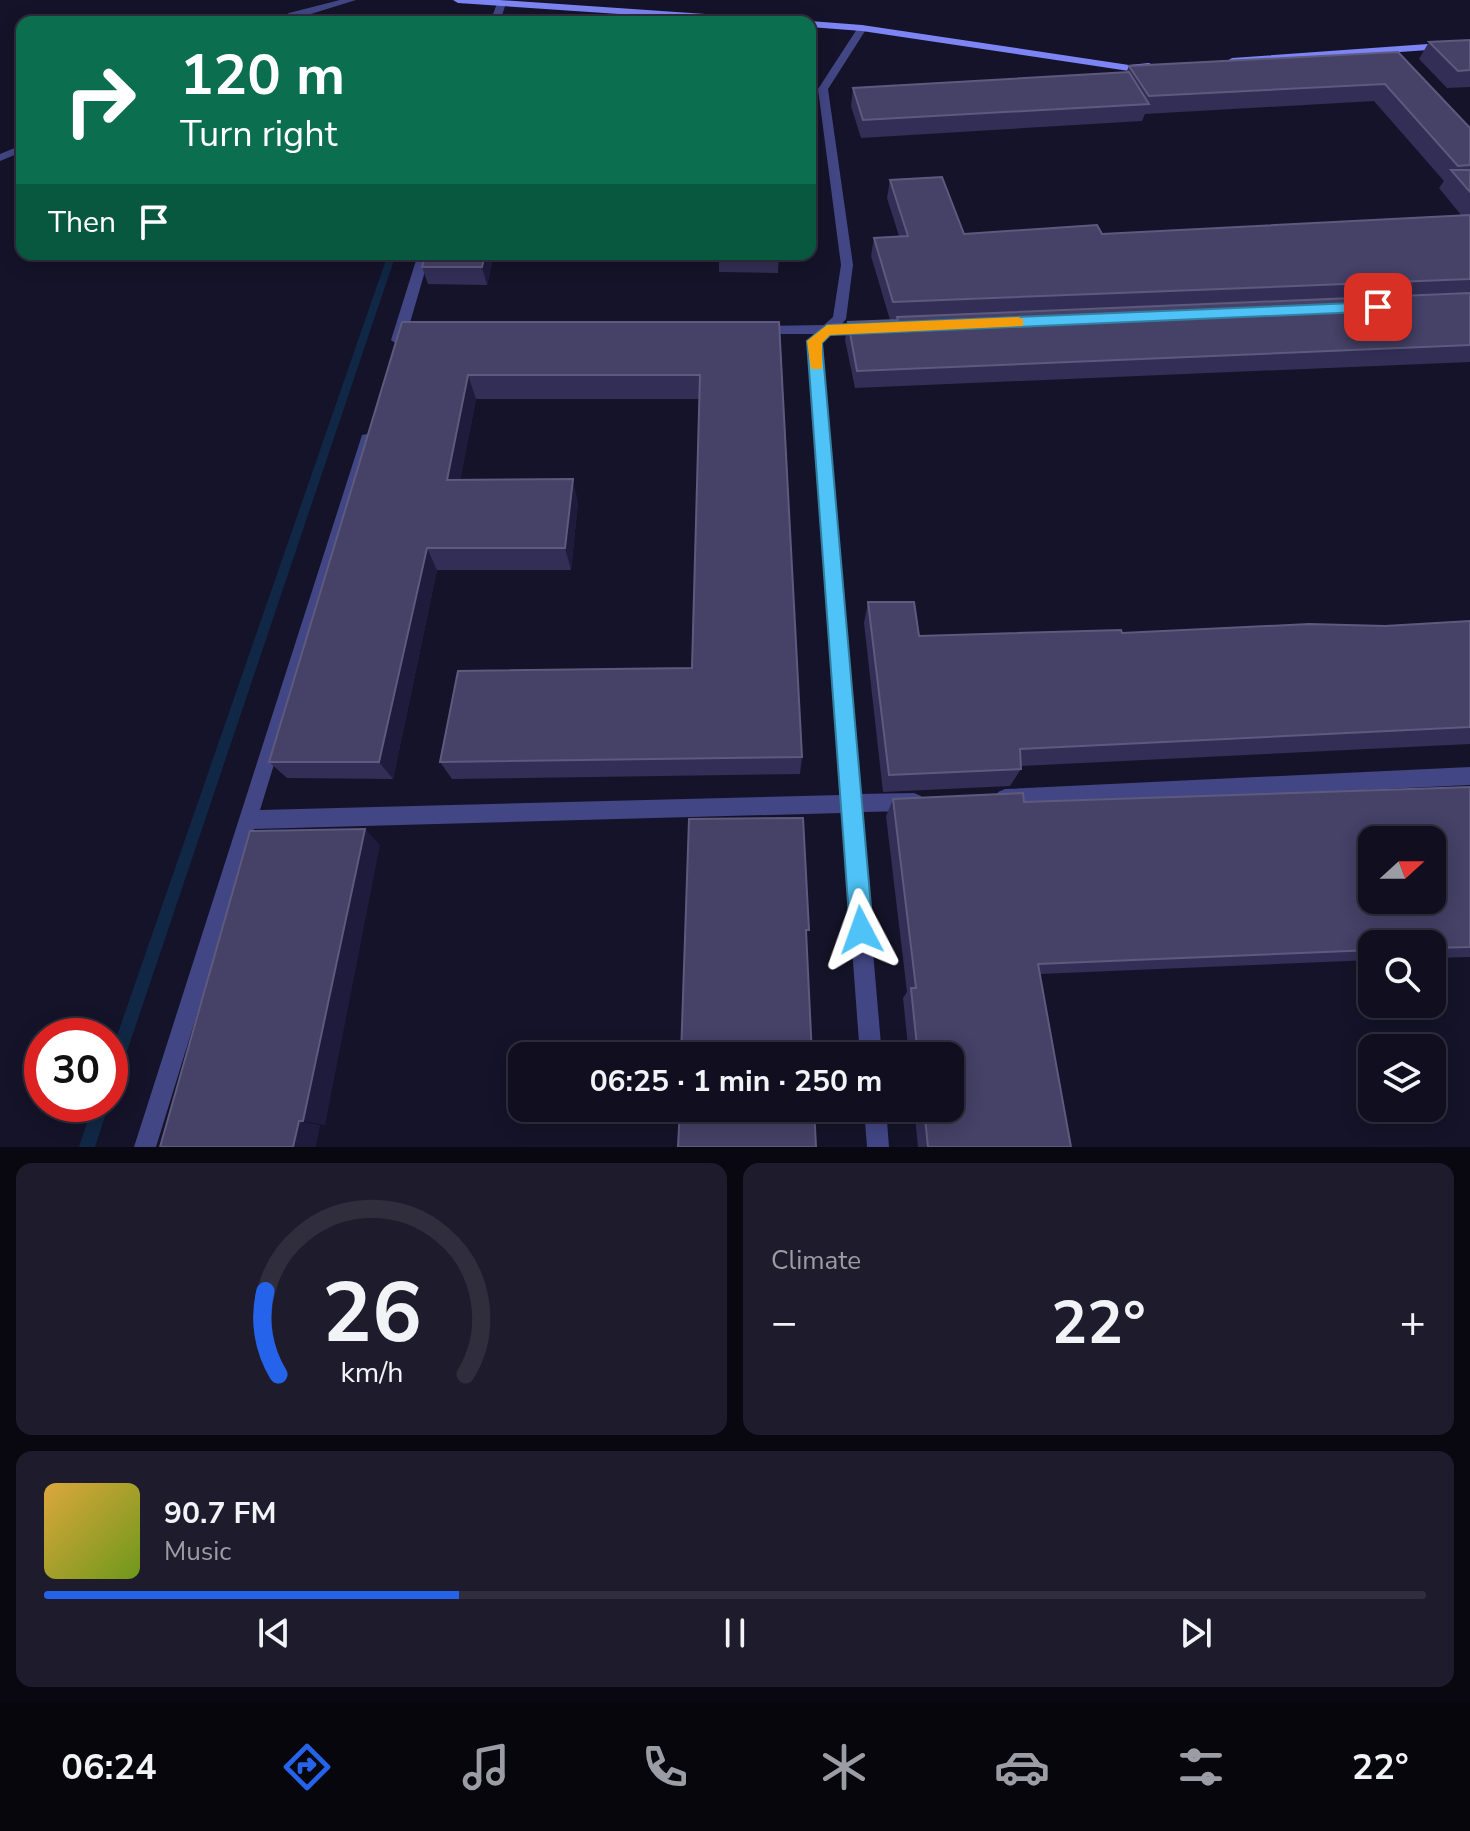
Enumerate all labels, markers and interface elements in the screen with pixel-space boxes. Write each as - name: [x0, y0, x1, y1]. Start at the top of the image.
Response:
- text: 120 m: [180, 37, 345, 114]
- icon: right: [48, 48, 152, 152]
- text: Turn right: [180, 110, 337, 159]
- icon: arrive: [132, 200, 176, 244]
- text: Then: [48, 202, 116, 243]
- pin: [1344, 273, 1412, 341]
- icon: arrive: [1356, 285, 1400, 329]
- north arrow: [1358, 826, 1446, 914]
- map controls: [1358, 826, 1446, 1122]
- position arrow: [819, 888, 903, 972]
- button: search: [1358, 930, 1446, 1018]
- speed limit sign: 30: [24, 1018, 128, 1122]
- button: layers: [1358, 1034, 1446, 1122]
- text: 06:25 · 1 min · 250 m: [590, 1061, 882, 1102]
- text: Climate: [771, 1243, 861, 1278]
- text: 26: [322, 1257, 421, 1370]
- text: 22°: [1051, 1282, 1146, 1364]
- text: −: [771, 1293, 797, 1353]
- text: +: [1400, 1293, 1426, 1353]
- text: km/h: [340, 1353, 403, 1392]
- text: 90.7 FM: [164, 1493, 276, 1534]
- text: Music: [164, 1534, 231, 1569]
- icon: previous: [252, 1611, 296, 1655]
- icon: pause: [713, 1611, 757, 1655]
- icon: next: [1174, 1611, 1218, 1655]
- icon: directions: [279, 1739, 335, 1795]
- icon: music: [458, 1739, 514, 1795]
- icon: phone: [637, 1739, 693, 1795]
- icon: climate: [816, 1739, 872, 1795]
- icon: car: [994, 1739, 1050, 1795]
- icon: filters: [1173, 1739, 1229, 1795]
- text: 06:24: [61, 1743, 157, 1792]
- text: 22°: [1352, 1743, 1409, 1792]

